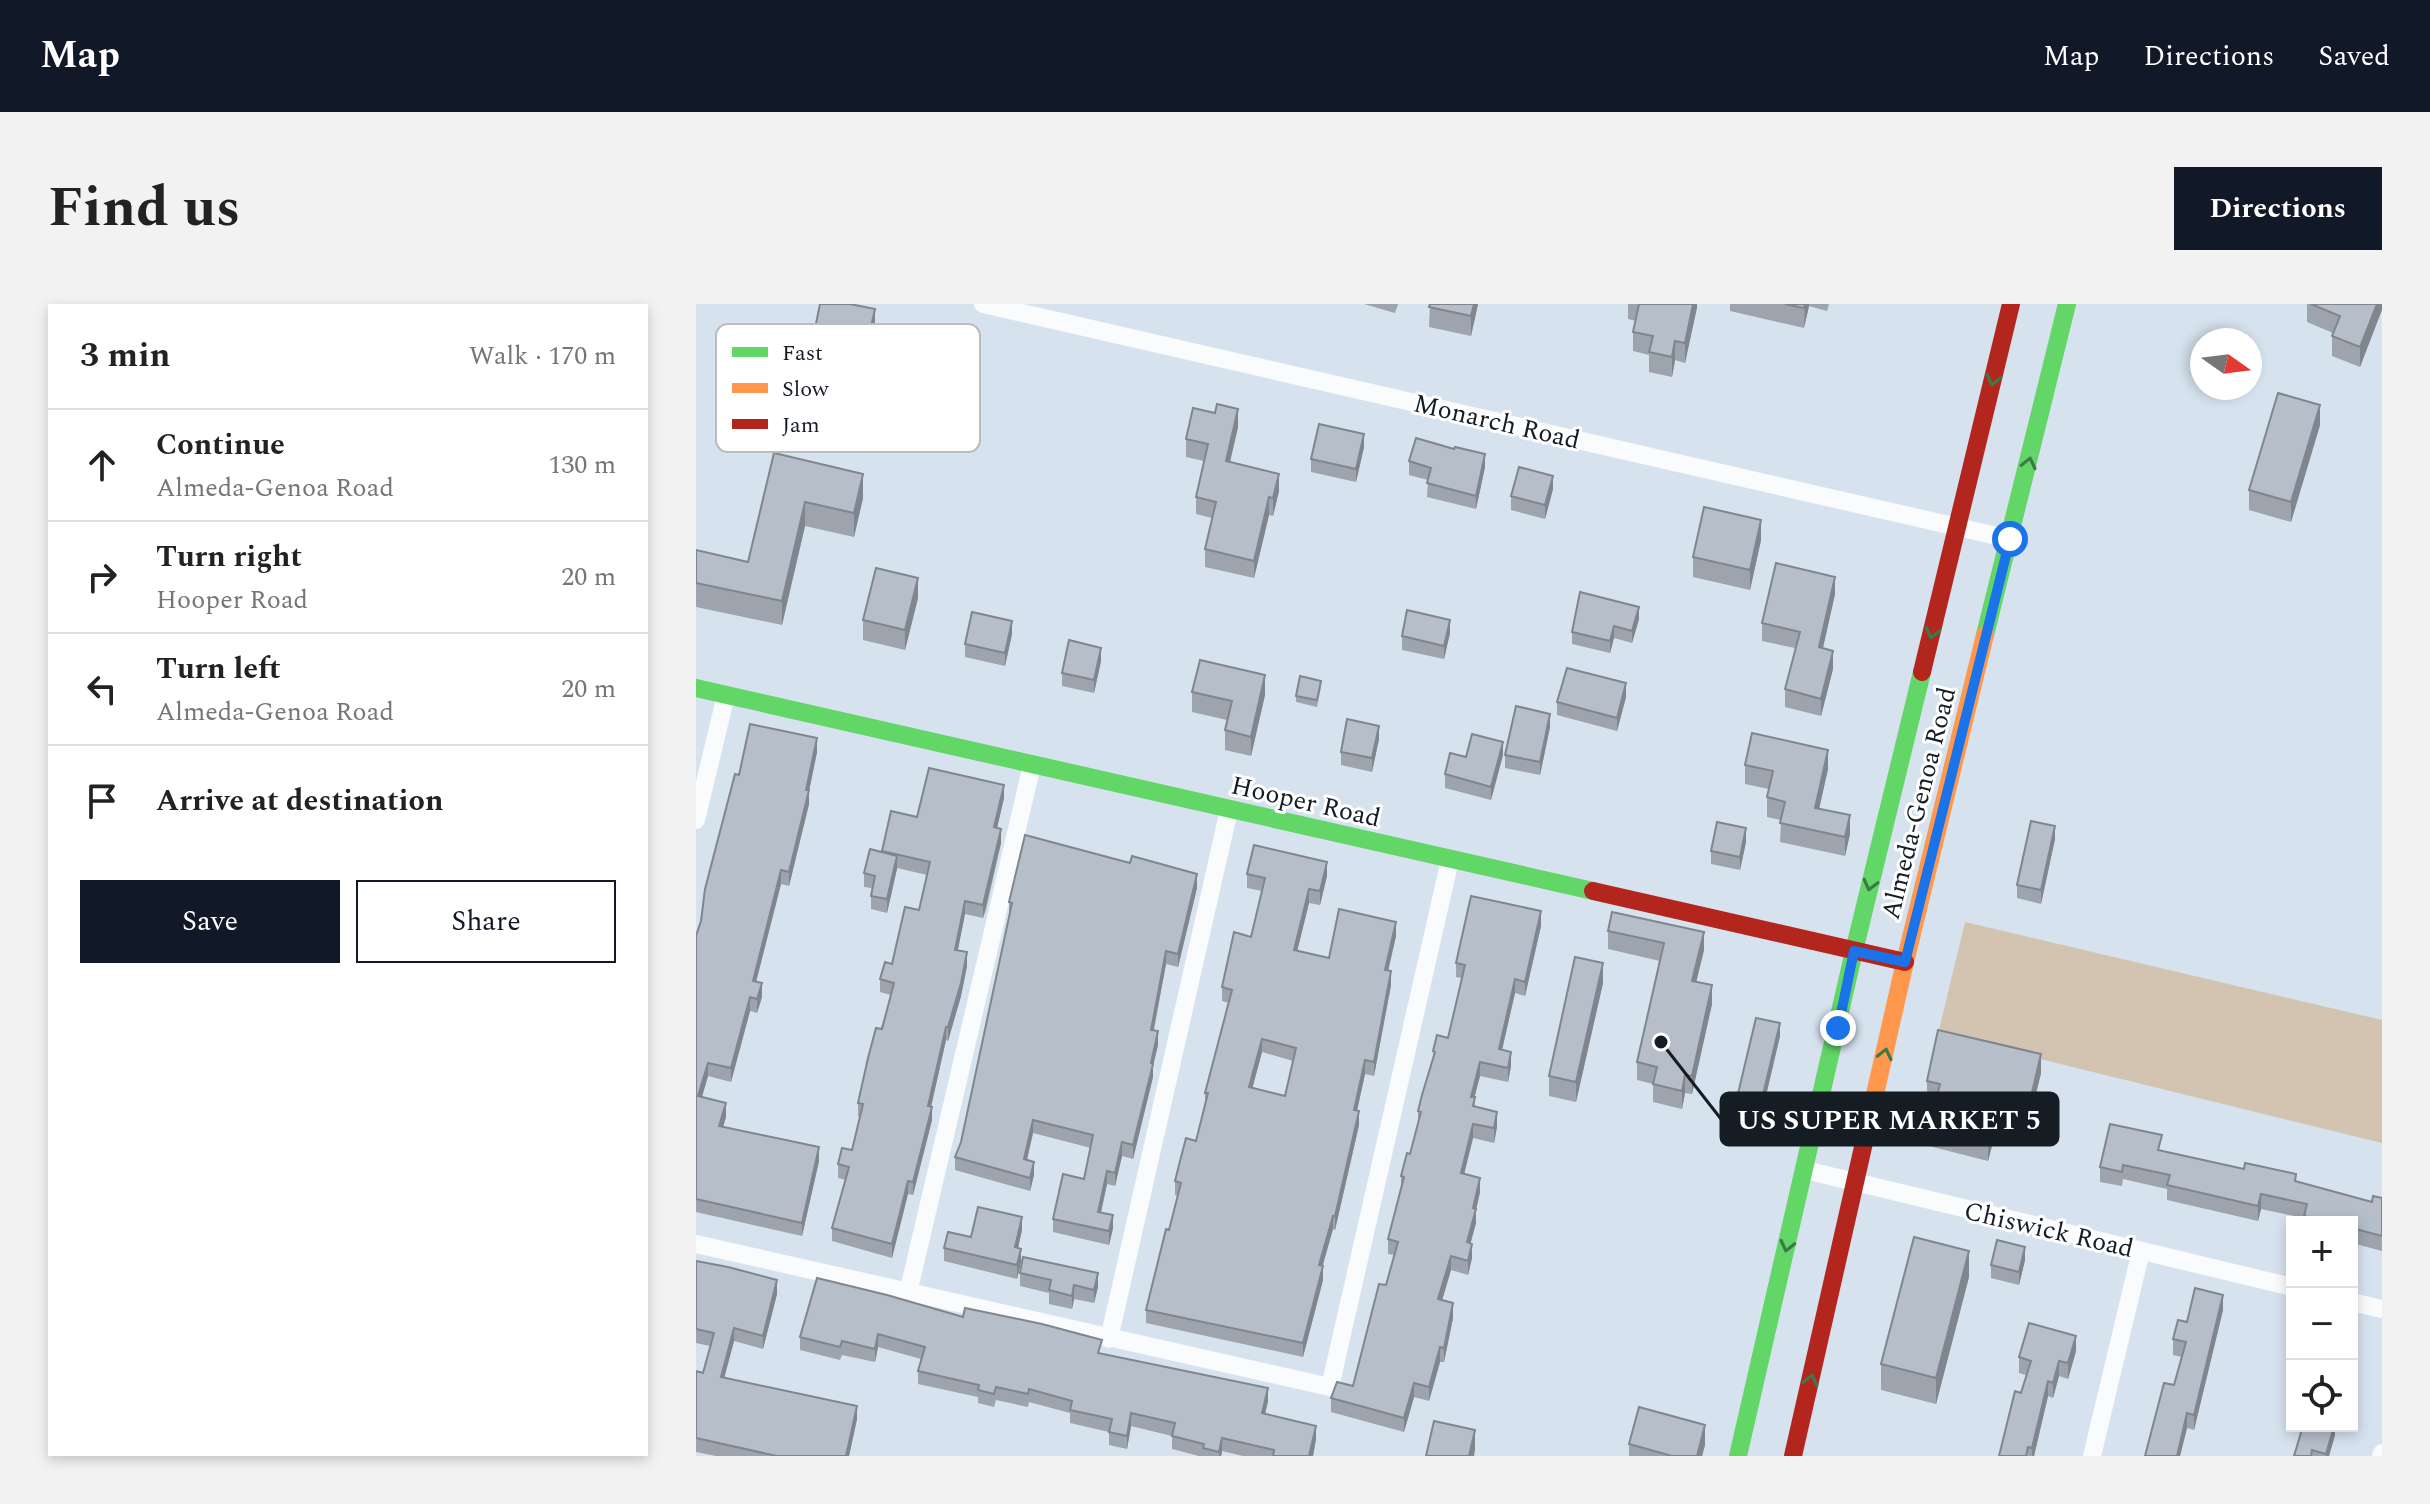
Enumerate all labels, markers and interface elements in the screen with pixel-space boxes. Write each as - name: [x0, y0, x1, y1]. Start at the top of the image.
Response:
- text: Map: [40, 27, 120, 85]
- text: Map: [2043, 35, 2100, 78]
- text: Directions: [2144, 35, 2274, 78]
- text: Saved: [2318, 35, 2390, 78]
- text: Find us: [48, 166, 241, 251]
- button: Directions: [2174, 167, 2382, 250]
- legend: [716, 324, 980, 452]
- north arrow: [2190, 328, 2262, 400]
- text: 3 min: [80, 330, 170, 382]
- text: Walk · 170 m: [469, 336, 616, 376]
- text: Fast: [782, 337, 823, 370]
- text: Slow: [782, 373, 830, 406]
- one-way arrow: [1985, 373, 2002, 386]
- street label: Monarch Road: [1410, 383, 1584, 461]
- text: Jam: [782, 409, 820, 442]
- text: Continue: [156, 422, 285, 468]
- icon: ahead: [80, 443, 124, 487]
- text: 130 m: [548, 445, 616, 485]
- one-way arrow: [2019, 457, 2036, 470]
- text: Almeda-Genoa Road: [156, 468, 394, 508]
- route start: [1992, 521, 2028, 557]
- text: Turn right: [156, 534, 302, 580]
- icon: right: [80, 555, 124, 599]
- text: 20 m: [561, 557, 616, 597]
- text: Hooper Road: [156, 580, 308, 620]
- one-way arrow: [1925, 625, 1942, 639]
- text: Turn left: [156, 646, 281, 692]
- icon: left: [80, 667, 124, 711]
- text: 20 m: [561, 669, 616, 709]
- street label: Almeda-Genoa Road: [1871, 683, 1967, 924]
- text: Almeda-Genoa Road: [156, 692, 394, 732]
- street label: Hooper Road: [1227, 765, 1384, 839]
- text: Arrive at destination: [156, 778, 443, 824]
- icon: arrive: [80, 779, 124, 823]
- one-way arrow: [1863, 878, 1880, 892]
- button: Save: [80, 880, 340, 963]
- button: Share: [356, 880, 616, 963]
- route end: [1820, 1010, 1856, 1046]
- one-way arrow: [1876, 1048, 1893, 1061]
- callout: US SUPER MARKET 5: [1721, 1093, 2058, 1145]
- text: US SUPER MARKET 5: [1737, 1099, 2041, 1142]
- street label: Chiswick Road: [1960, 1191, 2138, 1269]
- map controls: [2286, 1216, 2358, 1432]
- button: +: [2286, 1216, 2358, 1288]
- one-way arrow: [1780, 1239, 1797, 1252]
- button: −: [2286, 1288, 2358, 1360]
- button: locate: [2286, 1360, 2358, 1432]
- one-way arrow: [1802, 1374, 1819, 1387]

